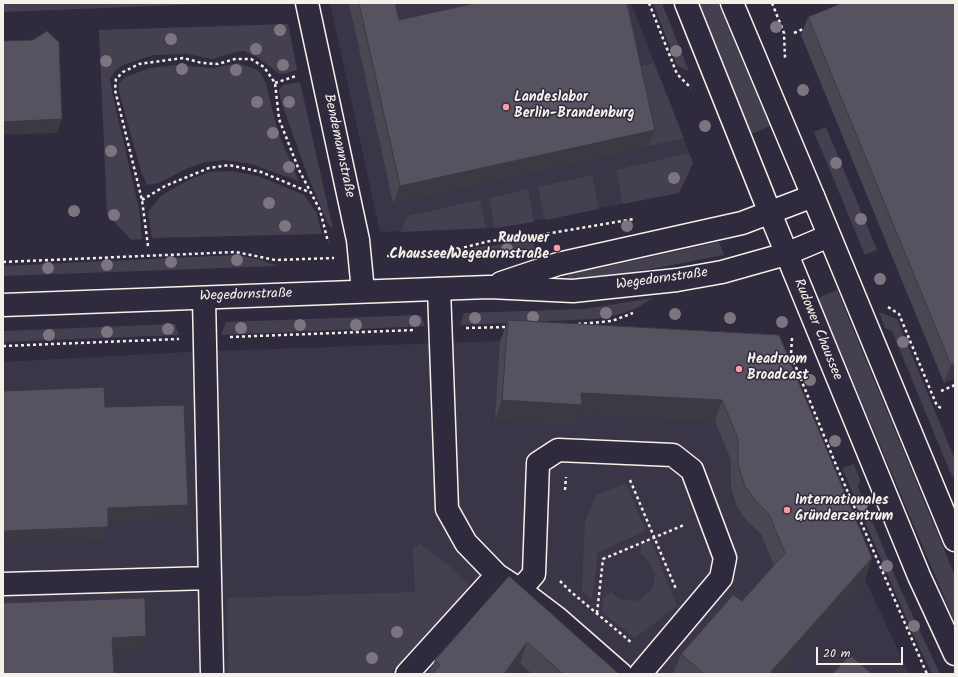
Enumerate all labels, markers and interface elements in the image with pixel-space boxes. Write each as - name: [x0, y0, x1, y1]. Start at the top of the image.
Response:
- place label: Landeslabor Berlin-Brandenburg: [514, 91, 635, 124]
- street label: Bendemannstraße: [319, 93, 357, 199]
- marker: Landeslabor Berlin-Brandenburg: [501, 102, 511, 112]
- place label: Rudower Chaussee/Wegedornstraße: [389, 232, 549, 264]
- marker: Rudower Chaussee/Wegedornstraße: [552, 243, 562, 253]
- street label: Wegedornstraße: [615, 265, 709, 295]
- street label: Rudower Chaussee: [789, 277, 845, 383]
- street label: Wegedornstraße: [199, 286, 293, 306]
- place label: Headroom Broadcast: [747, 353, 809, 386]
- marker: Headroom Broadcast: [734, 364, 744, 374]
- place label: Internationales Gründerzentrum: [795, 494, 893, 526]
- marker: Internationales Gründerzentrum: [782, 505, 792, 515]
- scale bar: [818, 639, 905, 665]
- text: 20 m: [823, 644, 850, 663]

